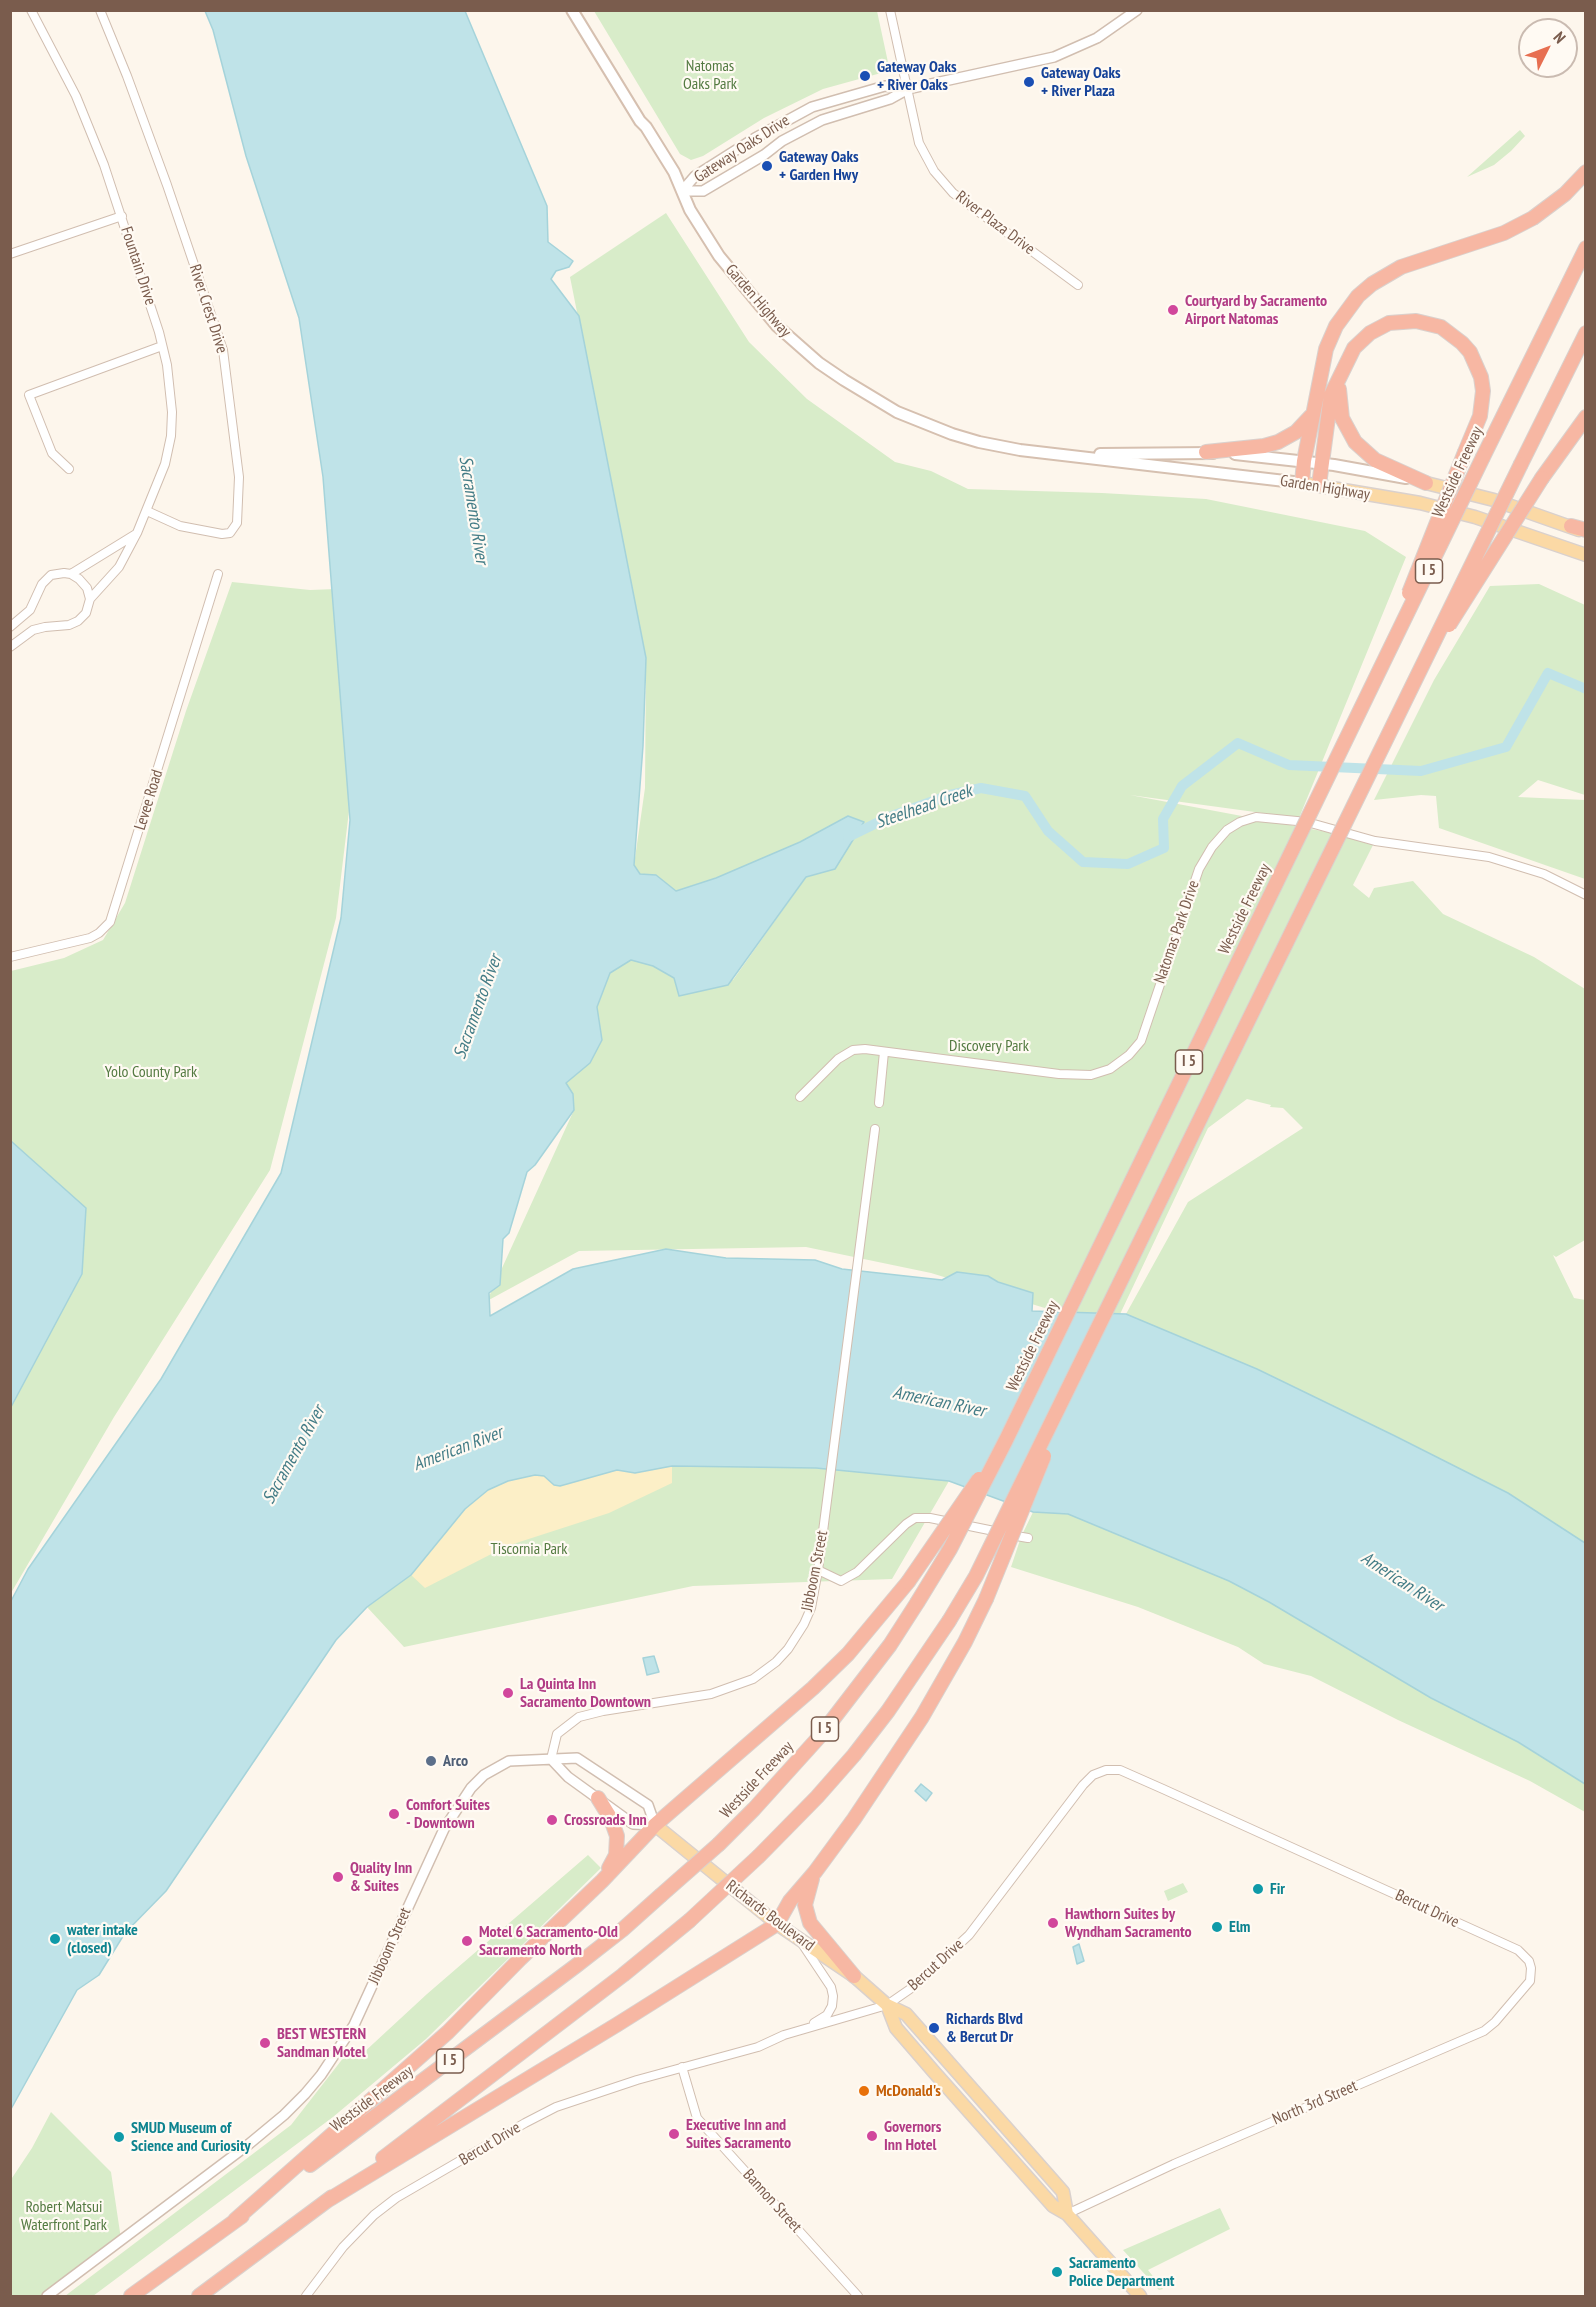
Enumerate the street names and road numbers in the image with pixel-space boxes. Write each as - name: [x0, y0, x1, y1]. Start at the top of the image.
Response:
- street label: Gateway Oaks Drive: [691, 111, 793, 187]
- street label: River Plaza Drive: [952, 187, 1038, 259]
- street label: Fountain Drive: [116, 224, 160, 308]
- street label: Garden Highway: [721, 261, 795, 341]
- street label: River Crest Drive: [185, 262, 231, 356]
- street label: Westside Freeway: [1429, 423, 1487, 521]
- street label: Garden Highway: [1279, 471, 1371, 505]
- road number: I 5: [1416, 559, 1442, 583]
- street label: Levee Road: [131, 767, 167, 833]
- street label: Westside Freeway: [1215, 861, 1275, 957]
- street label: Natomas Park Drive: [1150, 878, 1204, 986]
- road number: I 5: [1176, 1050, 1202, 1074]
- street label: Westside Freeway: [1003, 1298, 1063, 1394]
- street label: Jibboom Street: [798, 1529, 832, 1613]
- road number: I 5: [812, 1717, 838, 1741]
- street label: Westside Freeway: [716, 1738, 798, 1822]
- street label: Richards Boulevard: [722, 1877, 818, 1955]
- street label: Bercut Drive: [1392, 1886, 1462, 1932]
- street label: Jibboom Street: [365, 1905, 415, 1987]
- street label: Bercut Drive: [904, 1935, 968, 1995]
- road number: I 5: [436, 2049, 464, 2073]
- street label: Westside Freeway: [327, 2062, 417, 2136]
- street label: North 3rd Street: [1270, 2077, 1360, 2129]
- street label: Bercut Drive: [456, 2118, 524, 2170]
- street label: Bannon Street: [739, 2165, 805, 2237]

